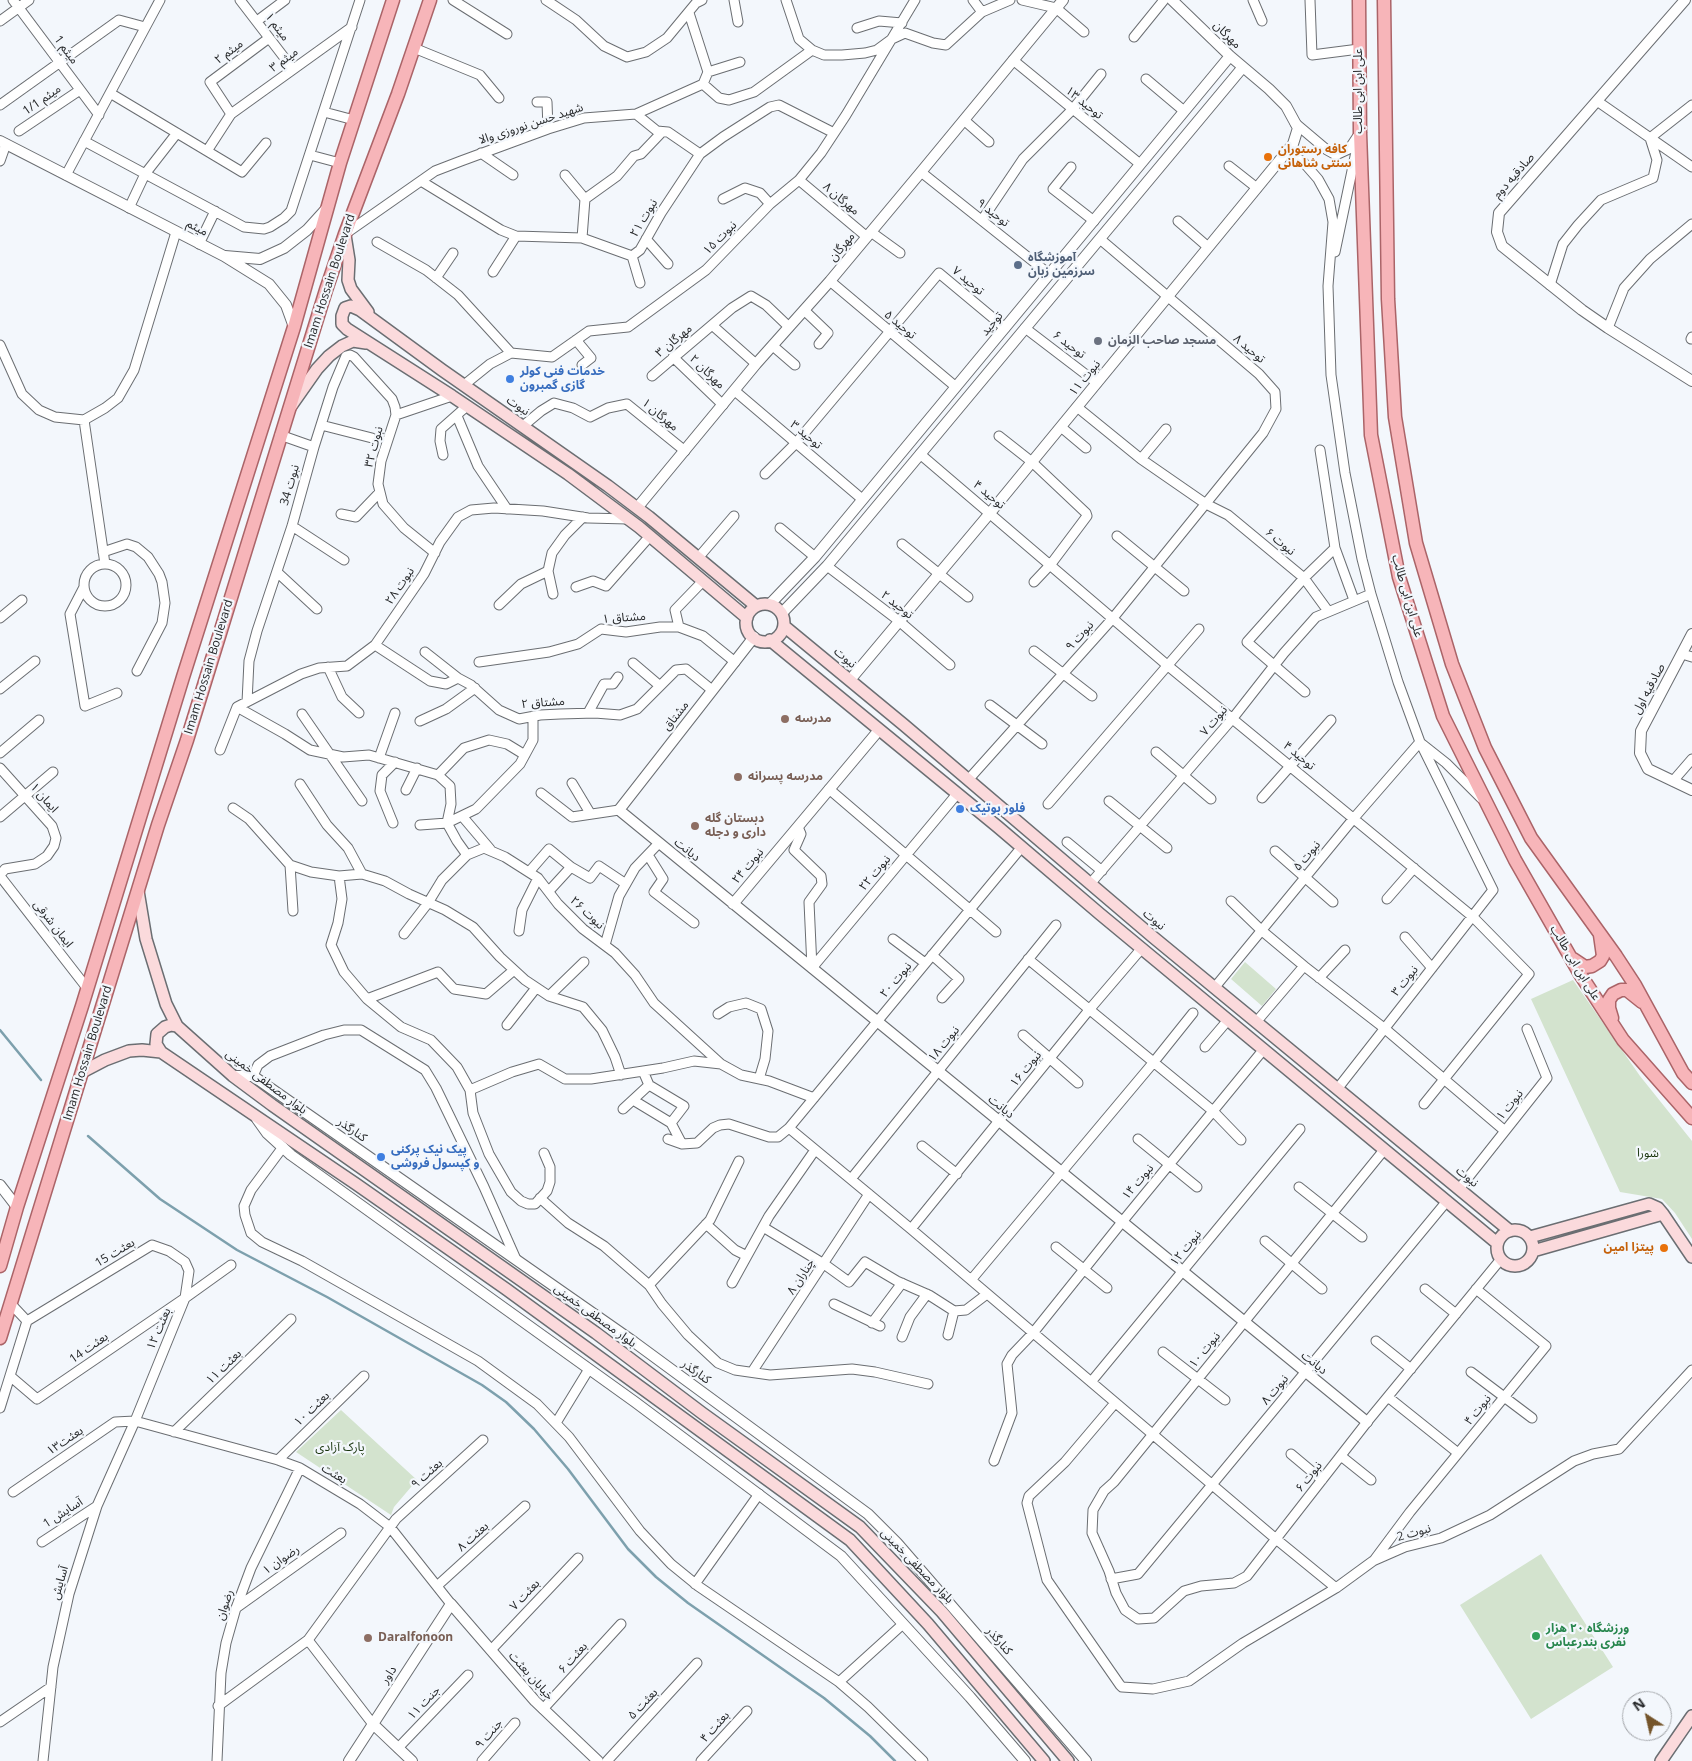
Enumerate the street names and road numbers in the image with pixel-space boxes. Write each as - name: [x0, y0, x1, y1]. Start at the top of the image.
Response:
- street label: میثم ۱: [262, 10, 292, 44]
- street label: مهرگان: [1210, 18, 1244, 52]
- street label: میثم 1: [51, 33, 81, 67]
- street label: میثم ۲: [212, 37, 246, 67]
- street label: میثم ۳: [267, 45, 301, 75]
- street label: علی ابن ابی طالب: [1352, 48, 1366, 134]
- street label: میثم 1/1: [20, 82, 64, 118]
- street label: توحید ۱۳: [1062, 84, 1106, 122]
- street label: شهید حسن نوروزی والا: [477, 100, 585, 148]
- street label: صادقیه دوم: [1490, 150, 1538, 202]
- street label: مهرگان ۸: [820, 180, 862, 218]
- street label: نبوت ۲۱: [627, 196, 661, 240]
- street label: توحید ۹: [974, 196, 1012, 230]
- street label: Imam Hossain Boulevard: [302, 212, 358, 350]
- street label: میثم: [184, 217, 210, 239]
- street label: نبوت ۱۵: [700, 218, 740, 258]
- street label: مهرگان: [826, 230, 858, 264]
- street label: توحید ۷: [949, 264, 987, 298]
- street label: توحید ۵: [881, 308, 919, 342]
- street label: توحید: [978, 309, 1006, 339]
- street label: مهرگان ۳: [653, 322, 695, 360]
- street label: توحید ۶: [1050, 328, 1088, 362]
- street label: توحید ۸: [1230, 332, 1268, 366]
- street label: مهرگان ۲: [686, 352, 728, 392]
- street label: نبوت ۱۱: [1066, 357, 1104, 399]
- street label: نبوت: [504, 393, 532, 419]
- street label: مهرگان ۱: [639, 396, 681, 434]
- street label: توحید ۳: [787, 418, 825, 452]
- street label: نبوت ۳۲: [362, 425, 386, 469]
- street label: نبوت 34: [277, 463, 303, 507]
- street label: توحید ۴: [970, 478, 1008, 512]
- street label: نبوت ۶: [1262, 525, 1298, 559]
- street label: علی ابن ابی طالب: [1388, 553, 1426, 639]
- street label: نبوت ۲۸: [382, 565, 418, 607]
- street label: توحید ۲: [878, 588, 916, 622]
- street label: Imam Hossain Boulevard: [182, 598, 236, 736]
- street label: مشتاق ۱: [602, 609, 646, 627]
- street label: نبوت ۹: [1063, 618, 1097, 654]
- street label: نبوت: [831, 644, 859, 672]
- street label: صادقیه اول: [1630, 661, 1668, 717]
- street label: مشتاق ۲: [521, 694, 565, 712]
- street label: مشتاق: [660, 698, 692, 734]
- street label: نبوت ۷: [1197, 703, 1231, 739]
- street label: توحید ۴: [1280, 739, 1318, 773]
- street label: ایمان ۱: [27, 780, 61, 816]
- street label: دیانت: [671, 835, 703, 865]
- street label: نبوت ۵: [1290, 838, 1324, 874]
- street label: نبوت ۲۴: [729, 845, 767, 887]
- street label: نبوت ۲۲: [856, 852, 894, 894]
- street label: نبوت ۲۶: [567, 893, 607, 933]
- street label: ایمان شرقی: [30, 897, 76, 951]
- street label: نبوت: [1140, 906, 1168, 934]
- street label: علی ابن ابی طالب: [1547, 923, 1603, 1003]
- street label: نبوت ۲۰: [877, 959, 915, 1001]
- street label: نبوت ۳: [1388, 963, 1422, 999]
- street label: Imam Hossain Boulevard: [61, 984, 115, 1122]
- street label: نبوت ۱۸: [925, 1023, 963, 1065]
- street label: بلوار مصطفی خمینی: [222, 1047, 310, 1117]
- street label: نبوت ۱۶: [1007, 1048, 1045, 1090]
- street label: نبوت ۱: [1493, 1087, 1527, 1123]
- street label: دیانت: [985, 1092, 1017, 1122]
- street label: کنارگذر: [335, 1115, 369, 1145]
- street label: نبوت ۱۴: [1119, 1161, 1157, 1203]
- street label: نبوت: [1453, 1164, 1481, 1190]
- street label: نبوت ۱۲: [1167, 1227, 1205, 1269]
- street label: بعثت 15: [92, 1236, 138, 1270]
- street label: چناران ۸: [784, 1256, 818, 1298]
- street label: بلوار مصطفی خمینی: [551, 1281, 639, 1351]
- street label: بعثت ۱۲: [144, 1306, 174, 1352]
- street label: نبوت ۱۰: [1186, 1329, 1224, 1371]
- street label: بعثت 14: [67, 1330, 111, 1366]
- street label: بعثت ۱۱: [203, 1347, 245, 1387]
- street label: دیانت: [1298, 1348, 1330, 1378]
- street label: کنارگذر: [679, 1357, 713, 1387]
- street label: نبوت ۸: [1258, 1372, 1292, 1408]
- street label: بعثت ۱۰: [291, 1389, 333, 1429]
- street label: نبوت ۴: [1461, 1392, 1495, 1428]
- street label: بعثت۱۳: [44, 1424, 86, 1458]
- street label: بعثت ۹: [408, 1456, 446, 1492]
- street label: نبوت ۶: [1293, 1459, 1325, 1495]
- street label: بعثت: [319, 1461, 349, 1487]
- street label: آسایش 1: [40, 1495, 86, 1531]
- street label: بعثت ۸: [454, 1519, 492, 1555]
- street label: نبوت 2: [1395, 1521, 1433, 1545]
- street label: بلوار مصطفی خمینی: [878, 1526, 956, 1606]
- street label: رضوان ۱: [260, 1542, 302, 1578]
- street label: آسایش: [48, 1564, 72, 1602]
- street label: بعثت ۷: [507, 1577, 543, 1613]
- street label: رضوان: [213, 1588, 237, 1622]
- street label: کنارگذر: [983, 1624, 1015, 1658]
- street label: بعثت ۶: [555, 1639, 591, 1677]
- street label: خیابان بعثت: [506, 1649, 556, 1703]
- street label: داور: [378, 1663, 400, 1687]
- street label: جنت ۱۱: [405, 1683, 443, 1723]
- street label: بعثت ۵: [625, 1686, 661, 1722]
- street label: بعثت ۴: [697, 1708, 733, 1746]
- street label: جنت ۹: [472, 1716, 506, 1752]

